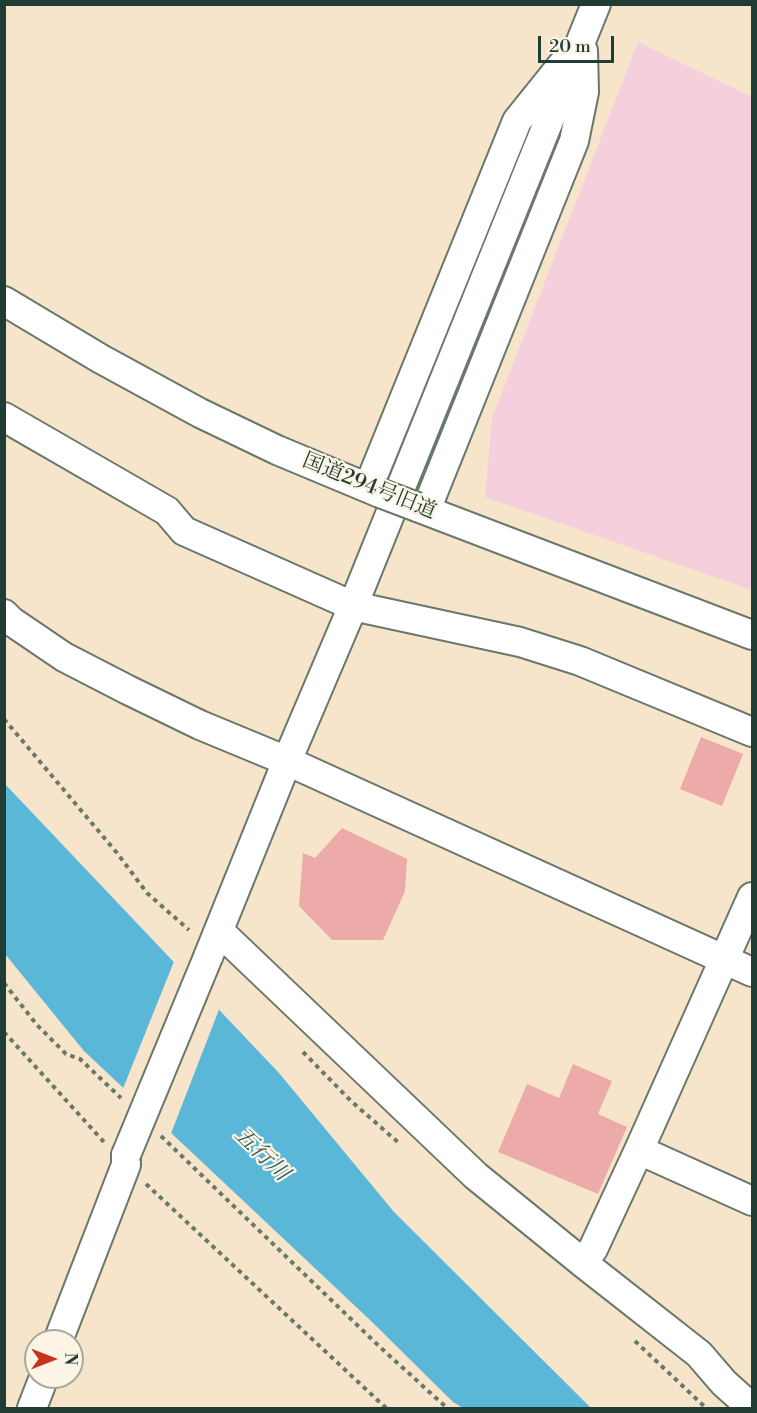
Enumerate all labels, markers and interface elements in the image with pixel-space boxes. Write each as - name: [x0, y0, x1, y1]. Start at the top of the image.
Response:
- scale bar: [541, 24, 618, 62]
- text: 20 m: [549, 35, 591, 58]
- street label: 国道294号旧道: [298, 449, 440, 525]
- water label: 五行川: [228, 1123, 294, 1187]
- north arrow: [24, 1329, 84, 1389]
- text: N: [60, 1353, 80, 1365]

